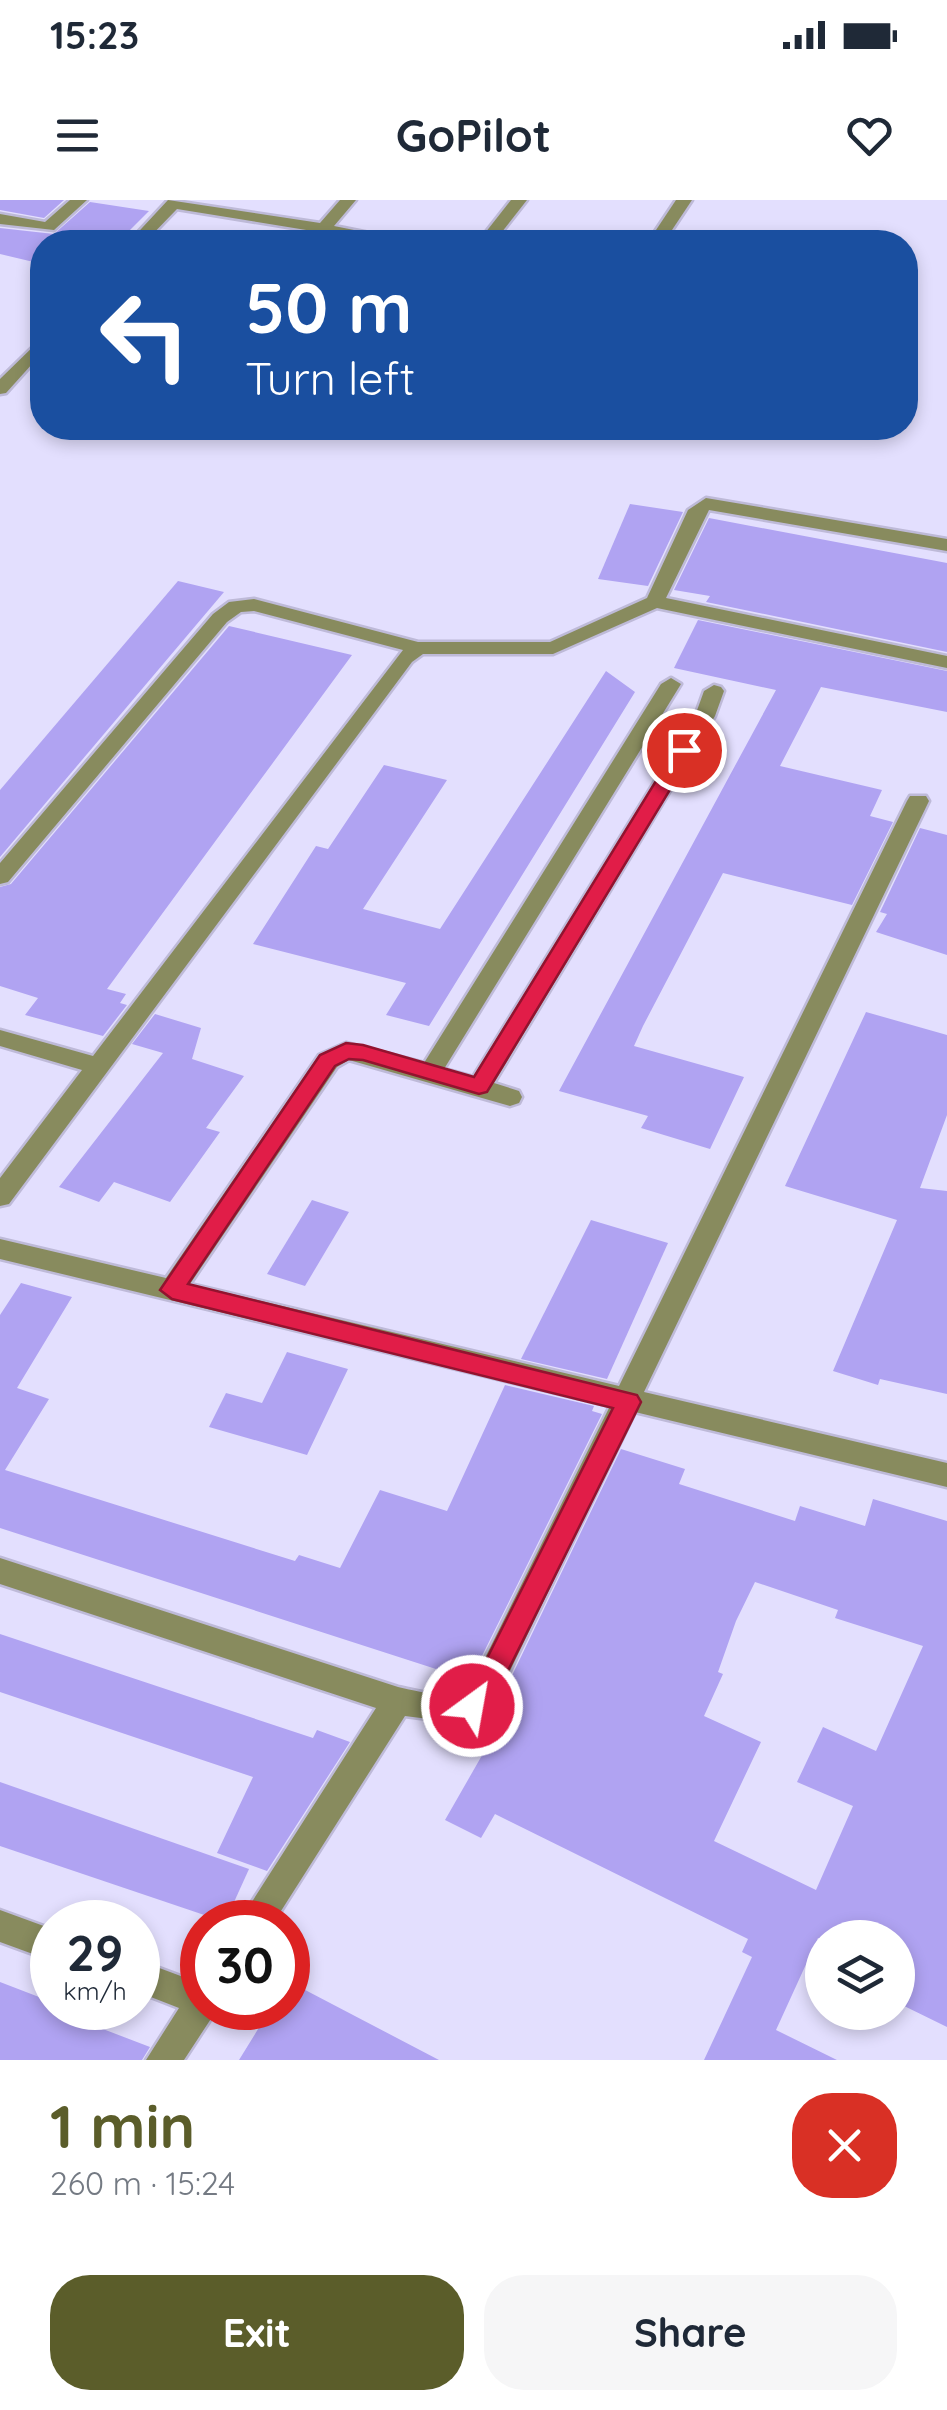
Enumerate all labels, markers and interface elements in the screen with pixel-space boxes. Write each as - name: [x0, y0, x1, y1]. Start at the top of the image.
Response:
- text: 15:23: [50, 11, 139, 59]
- text: GoPilot: [396, 107, 551, 163]
- icon: menu: [50, 108, 105, 163]
- icon: heart: [842, 108, 897, 163]
- text: 50 m: [245, 263, 412, 351]
- icon: left: [80, 270, 210, 400]
- text: Turn left: [245, 350, 415, 406]
- pin: [642, 708, 727, 793]
- icon: arrive: [657, 723, 712, 778]
- position arrow: [420, 1654, 524, 1758]
- speed limit sign: 30: [180, 1900, 310, 2030]
- map controls: [805, 1920, 915, 2030]
- button: layers: [805, 1920, 915, 2030]
- text: 29: [67, 1921, 123, 1984]
- text: km/h: [63, 1975, 127, 2006]
- text: 1 min: [50, 2088, 195, 2163]
- button: close: [792, 2093, 897, 2198]
- text: 260 m · 15:24: [50, 2163, 235, 2203]
- button: Exit: [50, 2275, 464, 2390]
- button: Share: [484, 2275, 897, 2390]

